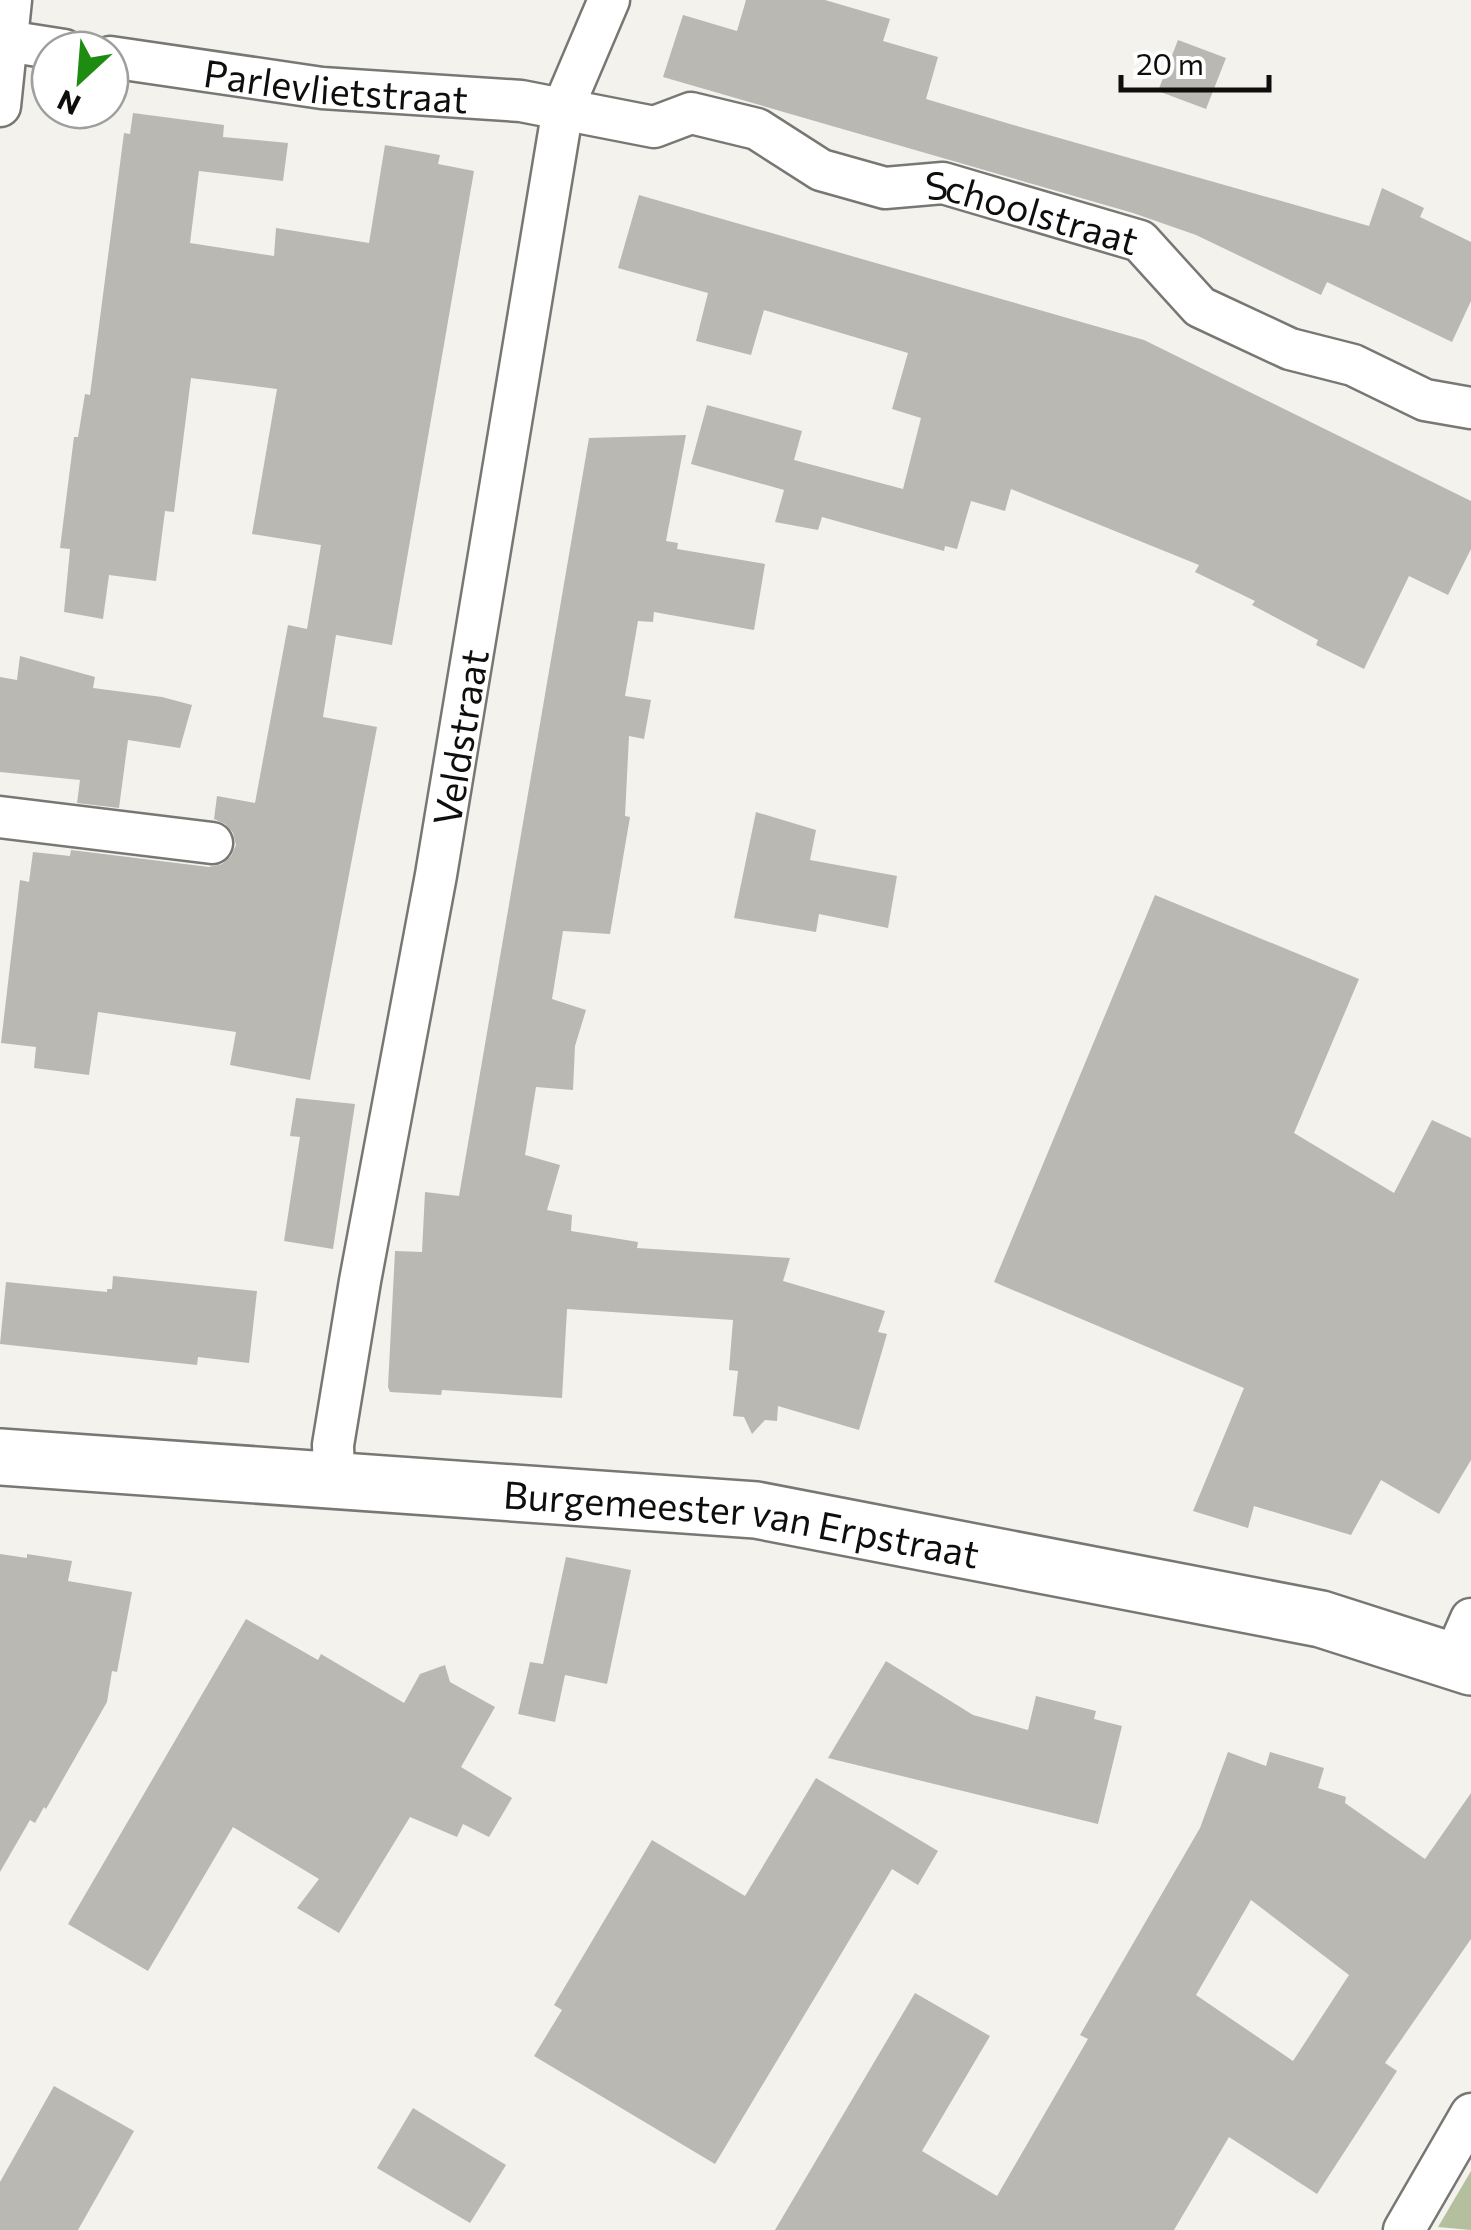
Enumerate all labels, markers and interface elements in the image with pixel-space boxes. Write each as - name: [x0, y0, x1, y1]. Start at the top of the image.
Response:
- north arrow: [30, 30, 130, 130]
- scale bar: [1121, 30, 1268, 92]
- text: 20 m: [1136, 44, 1204, 81]
- street label: Parlevlietstraat: [201, 48, 470, 121]
- text: N: [52, 83, 85, 123]
- street label: Schoolstraat: [923, 159, 1144, 263]
- street label: Veldstraat: [421, 645, 497, 829]
- street label: Burgemeester van Erpstraat: [502, 1469, 984, 1576]

